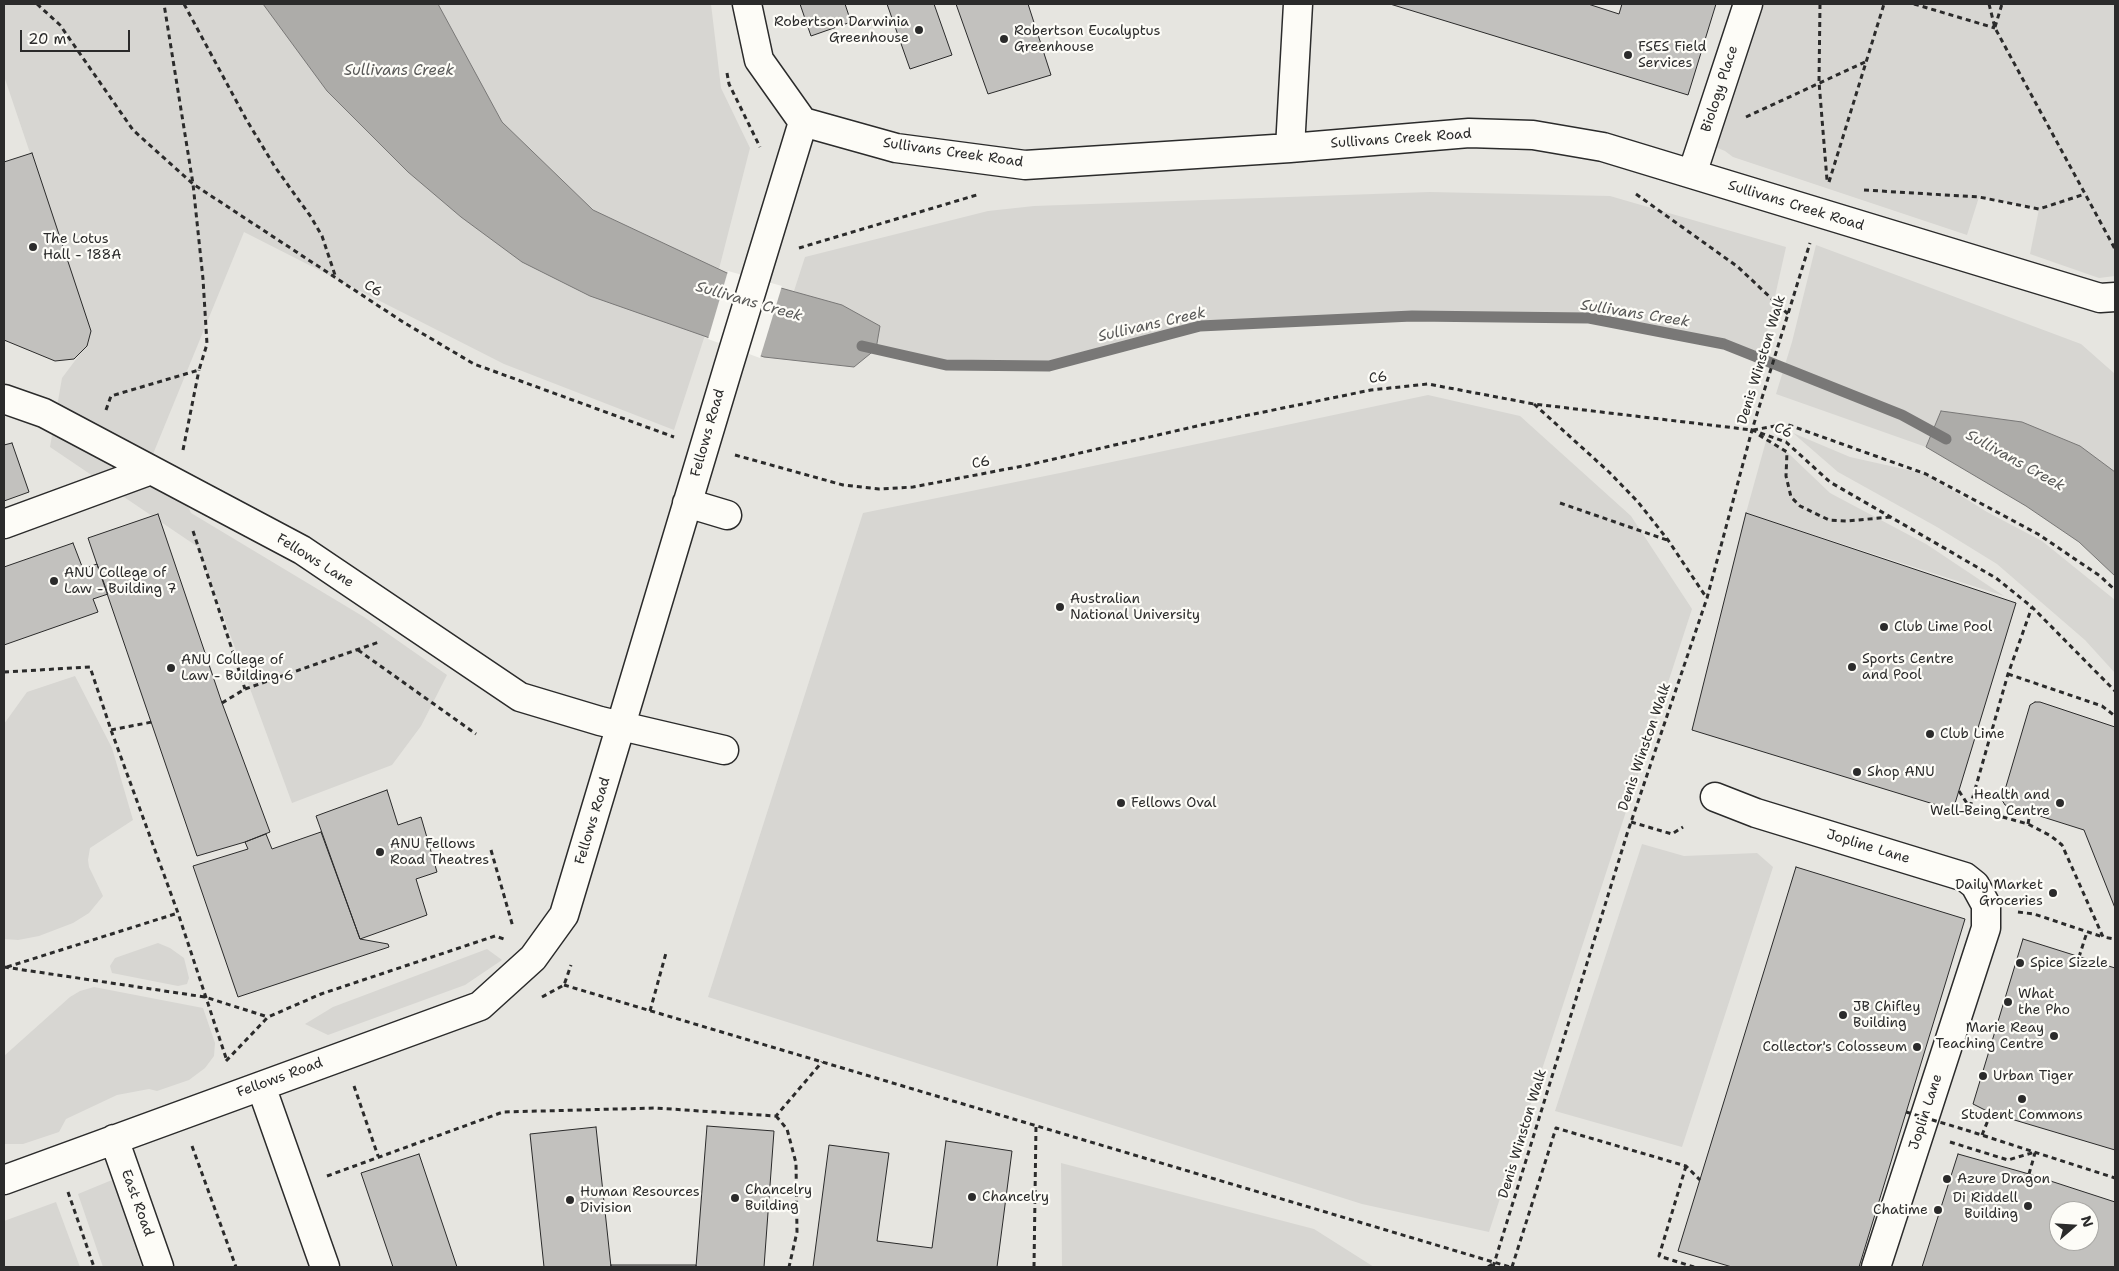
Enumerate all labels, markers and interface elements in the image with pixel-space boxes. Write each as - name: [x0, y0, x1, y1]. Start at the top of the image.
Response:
- place label: Robertson Darwinia Greenhouse: [774, 14, 909, 46]
- scale bar: [22, 20, 132, 52]
- place label: Robertson Eucalyptus Greenhouse: [1014, 23, 1160, 56]
- marker: Robertson Darwinia Greenhouse: [913, 24, 925, 36]
- text: 20 m: [28, 29, 67, 49]
- marker: Robertson Eucalyptus Greenhouse: [998, 33, 1010, 45]
- place label: FSES Field Services: [1638, 39, 1706, 72]
- street label: Biology Place: [1698, 44, 1742, 134]
- marker: FSES Field Services: [1622, 49, 1634, 61]
- water label: Sullivans Creek: [344, 62, 454, 80]
- street label: Sullivans Creek Road: [1330, 126, 1472, 152]
- street label: Sullivans Creek Road: [882, 135, 1024, 171]
- street label: Sullivans Creek Road: [1726, 177, 1866, 235]
- place label: The Lotus Hall - 188A: [43, 231, 122, 264]
- marker: The Lotus Hall - 188A: [27, 241, 39, 253]
- street label: C6: [361, 277, 385, 301]
- water label: Sullivans Creek: [694, 278, 804, 326]
- street label: Denis Winston Walk: [1734, 293, 1790, 427]
- water label: Sullivans Creek: [1579, 297, 1691, 331]
- water label: Sullivans Creek: [1096, 304, 1208, 346]
- street label: C6: [1368, 368, 1388, 388]
- street label: Fellows Road: [687, 387, 729, 479]
- street label: C6: [1771, 420, 1795, 442]
- water label: Sullivans Creek: [1963, 426, 2067, 496]
- street label: C6: [970, 453, 992, 473]
- street label: Fellows Lane: [273, 531, 357, 591]
- place label: ANU College of Law - Building 7: [64, 565, 177, 598]
- marker: ANU College of Law - Building 7: [48, 575, 60, 587]
- place label: Australian National University: [1070, 591, 1200, 624]
- marker: Australian National University: [1054, 601, 1066, 613]
- place label: Club Lime Pool: [1894, 619, 1992, 635]
- marker: Club Lime Pool: [1878, 621, 1890, 633]
- place label: Sports Centre and Pool: [1862, 651, 1954, 684]
- place label: ANU College of Law - Building 6: [181, 652, 294, 684]
- marker: Sports Centre and Pool: [1846, 661, 1858, 673]
- marker: ANU College of Law - Building 6: [165, 662, 177, 674]
- street label: Denis Winston Walk: [1615, 681, 1675, 813]
- place label: Club Lime: [1940, 726, 2005, 742]
- marker: Club Lime: [1924, 728, 1936, 740]
- place label: Shop ANU: [1867, 764, 1935, 780]
- marker: Shop ANU: [1851, 766, 1863, 778]
- street label: Fellows Road: [572, 775, 614, 867]
- place label: Health and Well-Being Centre: [1930, 787, 2050, 820]
- place label: Fellows Oval: [1131, 795, 1216, 811]
- marker: Fellows Oval: [1115, 797, 1127, 809]
- marker: Health and Well-Being Centre: [2054, 797, 2066, 809]
- street label: Jopline Lane: [1824, 826, 1912, 868]
- place label: ANU Fellows Road Theatres: [390, 836, 489, 869]
- marker: ANU Fellows Road Theatres: [374, 846, 386, 858]
- place label: Daily Market Groceries: [1955, 877, 2043, 910]
- marker: Daily Market Groceries: [2047, 887, 2059, 899]
- place label: Spice Sizzle: [2030, 955, 2108, 971]
- marker: Spice Sizzle: [2014, 957, 2026, 969]
- place label: What the Pho: [2018, 986, 2070, 1019]
- marker: What the Pho: [2002, 996, 2014, 1008]
- place label: JB Chifley Building: [1853, 999, 1920, 1032]
- marker: JB Chifley Building: [1837, 1009, 1849, 1021]
- place label: Marie Reay Teaching Centre: [1936, 1020, 2044, 1052]
- marker: Marie Reay Teaching Centre: [2048, 1030, 2060, 1042]
- place label: Collector's Colosseum: [1763, 1039, 1907, 1055]
- marker: Collector's Colosseum: [1911, 1041, 1923, 1053]
- street label: Fellows Road: [235, 1055, 325, 1101]
- street label: Denis Winston Walk: [1495, 1067, 1551, 1201]
- place label: Urban Tiger: [1993, 1068, 2074, 1084]
- marker: Urban Tiger: [1977, 1070, 1989, 1082]
- street label: Joplin Lane: [1906, 1072, 1946, 1152]
- marker: Student Commons: [2016, 1093, 2028, 1105]
- place label: Student Commons: [1961, 1107, 2083, 1123]
- street label: East Road: [117, 1167, 157, 1239]
- place label: Azure Dragon: [1957, 1171, 2050, 1187]
- marker: Azure Dragon: [1941, 1173, 1953, 1185]
- place label: Chancelry Building: [745, 1182, 812, 1214]
- place label: Human Resources Division: [580, 1184, 700, 1216]
- place label: Chancelry: [982, 1189, 1049, 1205]
- place label: Di Riddell Building: [1953, 1190, 2018, 1222]
- marker: Chancelry: [966, 1191, 978, 1203]
- marker: Chancelry Building: [729, 1192, 741, 1204]
- marker: Human Resources Division: [564, 1194, 576, 1206]
- marker: Di Riddell Building: [2022, 1200, 2034, 1212]
- north arrow: [2049, 1201, 2099, 1251]
- place label: Chatime: [1873, 1202, 1928, 1218]
- marker: Chatime: [1932, 1204, 1944, 1216]
- text: N: [2077, 1213, 2098, 1230]

